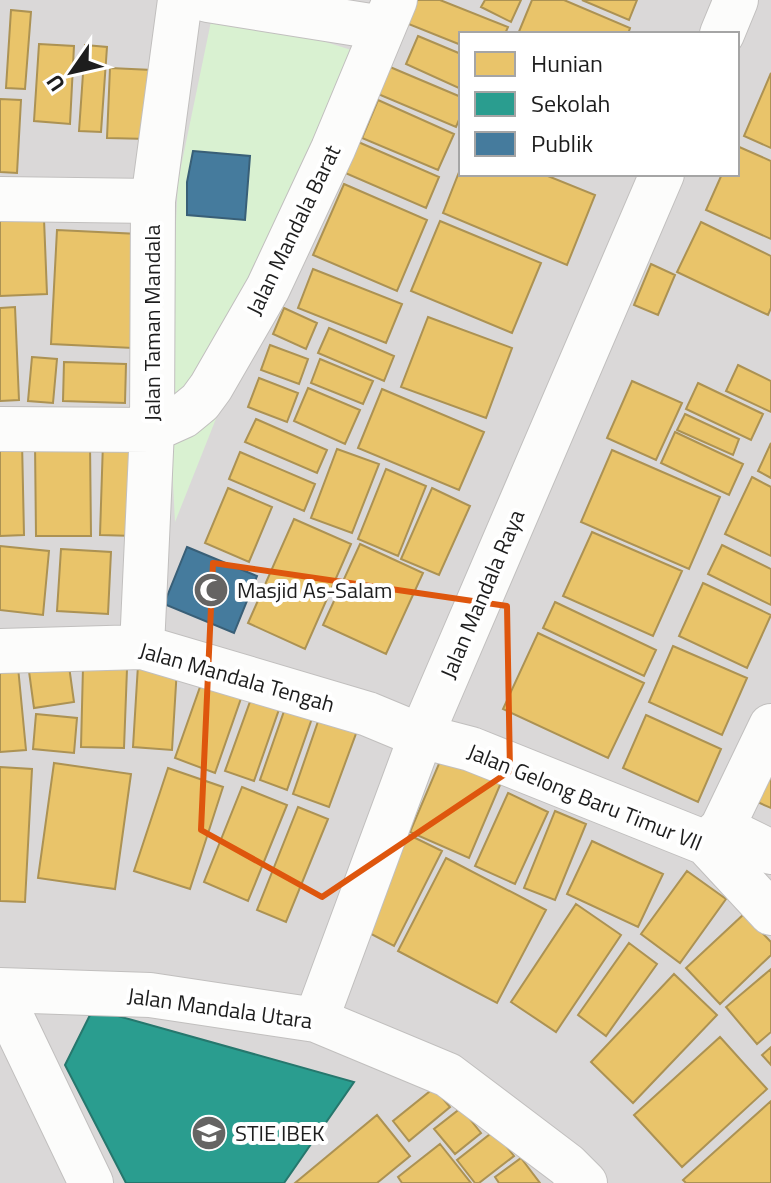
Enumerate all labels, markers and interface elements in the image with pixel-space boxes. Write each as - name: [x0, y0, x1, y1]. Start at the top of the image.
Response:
- north arrow: [32, 32, 112, 112]
- legend: [459, 32, 739, 176]
- text: Hunian: [531, 45, 603, 81]
- text: U: [37, 68, 74, 99]
- text: Sekolah: [531, 85, 610, 121]
- text: Publik: [531, 125, 593, 161]
- street label: Jalan Mandala Barat: [237, 139, 349, 321]
- street label: Jalan Taman Mandala: [135, 225, 169, 421]
- street label: Jalan Mandala Raya: [431, 504, 533, 684]
- mosque icon: Masjid As-Salam: [192, 571, 230, 609]
- place label: Masjid As-Salam: [237, 573, 392, 607]
- street label: Jalan Mandala Tengah: [135, 633, 339, 721]
- street label: Jalan Gelong Baru Timur VII: [462, 734, 708, 860]
- street label: Jalan Mandala Utara: [125, 978, 315, 1038]
- school or university icon: STIE IBEK: [190, 1114, 228, 1152]
- place label: STIE IBEK: [235, 1116, 325, 1150]

